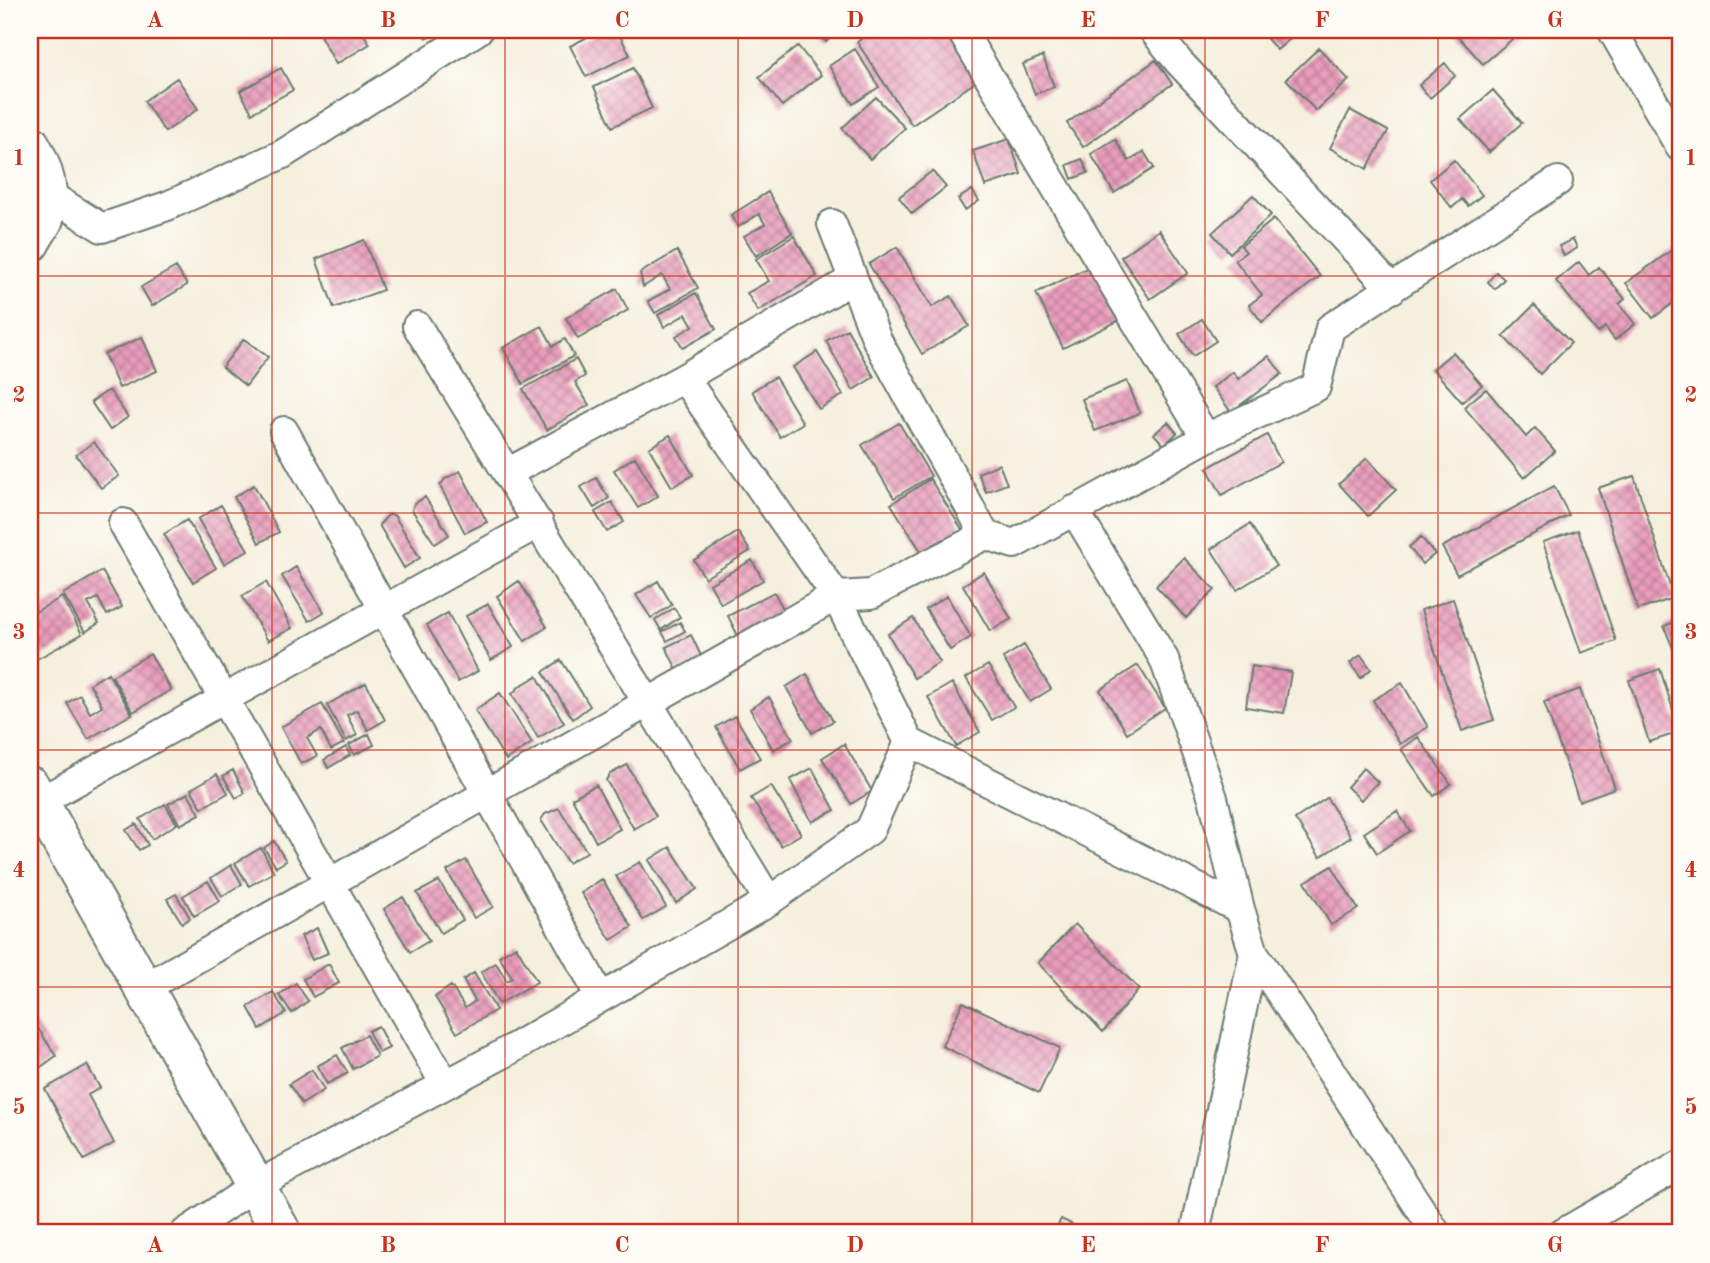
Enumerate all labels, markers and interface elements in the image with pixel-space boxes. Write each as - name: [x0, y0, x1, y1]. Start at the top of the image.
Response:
- text: A: [146, 9, 164, 32]
- text: B: [380, 9, 396, 32]
- text: C: [614, 9, 630, 32]
- text: D: [846, 9, 864, 32]
- text: E: [1080, 9, 1096, 32]
- text: F: [1314, 9, 1330, 32]
- text: G: [1547, 9, 1563, 32]
- text: 1: [12, 147, 26, 170]
- text: 1: [1684, 147, 1698, 170]
- text: 2: [12, 384, 26, 407]
- text: 2: [1684, 384, 1698, 407]
- text: 3: [12, 621, 26, 644]
- text: 3: [1684, 621, 1698, 644]
- text: 4: [12, 859, 26, 882]
- text: 4: [1684, 859, 1698, 882]
- text: 5: [12, 1096, 26, 1119]
- text: 5: [1684, 1096, 1698, 1119]
- text: A: [146, 1234, 164, 1257]
- text: B: [380, 1234, 396, 1257]
- text: C: [614, 1234, 630, 1257]
- text: D: [846, 1234, 864, 1257]
- text: E: [1080, 1234, 1096, 1257]
- text: F: [1314, 1234, 1330, 1257]
- text: G: [1547, 1234, 1563, 1257]

